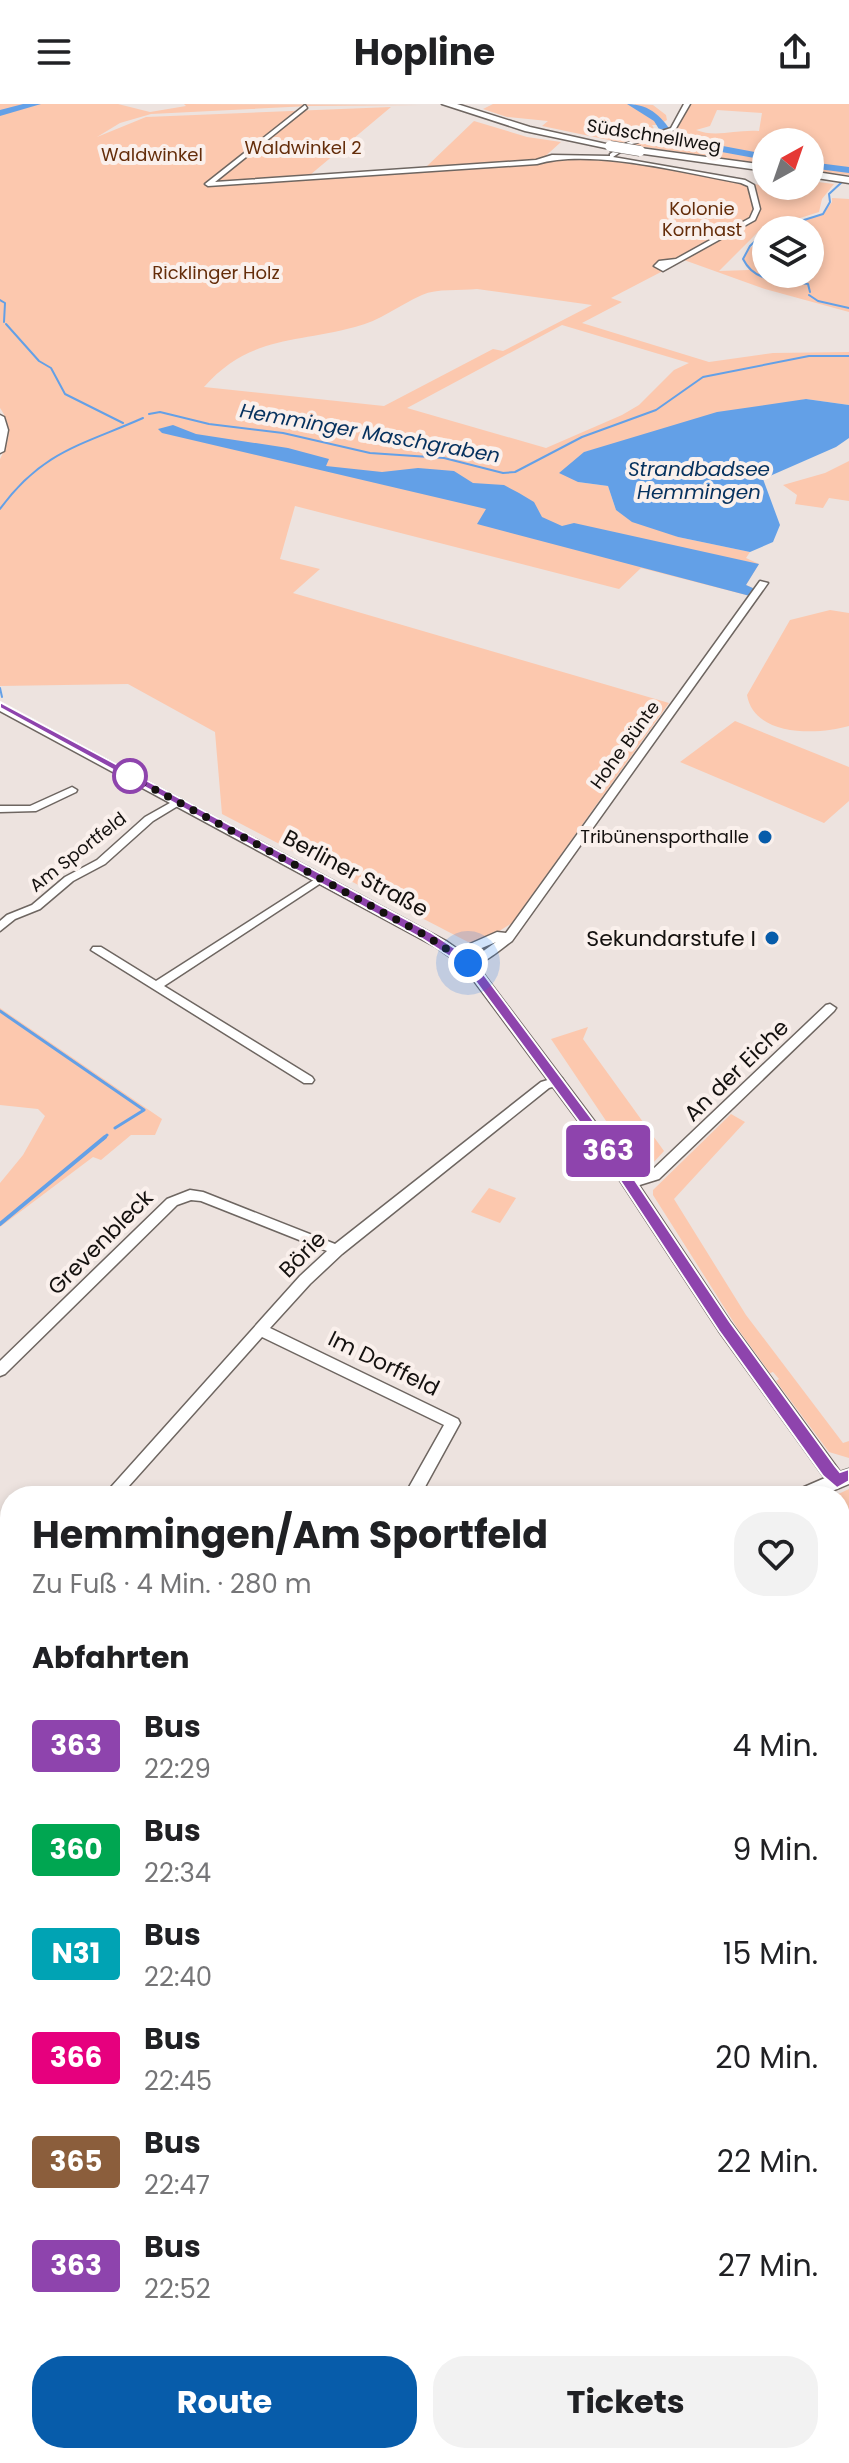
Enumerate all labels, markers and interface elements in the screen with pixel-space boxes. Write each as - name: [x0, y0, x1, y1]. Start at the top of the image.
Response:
- text: Hopline: [354, 27, 495, 78]
- icon: menu: [32, 30, 76, 74]
- icon: share: [773, 30, 817, 74]
- street label: Südschnellweg: [585, 113, 723, 158]
- north arrow: [752, 128, 824, 200]
- map controls: [752, 128, 824, 288]
- park label: Waldwinkel 2: [244, 135, 362, 160]
- park label: Waldwinkel: [101, 142, 203, 167]
- park label: Kolonie Kornhast: [662, 196, 742, 242]
- button: layers: [752, 216, 824, 288]
- park label: Ricklinger Holz: [152, 260, 280, 285]
- water label: Hemminger Maschgraben: [238, 396, 502, 470]
- water label: Strandbadsee Hemmingen: [628, 455, 770, 506]
- street label: Hohe Bünte: [584, 696, 665, 794]
- unlabelled marker: [113, 759, 147, 793]
- street label: Am Sportfeld: [24, 806, 131, 897]
- street label: Berliner Straße: [278, 822, 434, 925]
- place label: Tribünensporthalle: [580, 824, 749, 849]
- marker: Tribünensporthalle: [756, 828, 774, 846]
- place label: Sekundarstufe I: [586, 923, 756, 954]
- marker: Sekundarstufe I: [763, 929, 781, 947]
- your location: [448, 943, 488, 983]
- street label: An der Eiche: [677, 1012, 796, 1128]
- line badge: 363: [562, 1125, 654, 1177]
- text: 363: [582, 1131, 634, 1170]
- street label: Grevenbleck: [41, 1182, 160, 1302]
- street label: Börie: [272, 1224, 333, 1285]
- street label: Im Dorffeld: [323, 1323, 445, 1404]
- text: Hemmingen/Am Sportfeld: [32, 1508, 548, 1561]
- button: heart: [734, 1512, 818, 1596]
- text: Zu Fuß · 4 Min. · 280 m: [32, 1566, 311, 1602]
- text: Abfahrten: [32, 1636, 190, 1679]
- text: Bus: [144, 1705, 201, 1748]
- text: 4 Min.: [732, 1724, 818, 1767]
- text: 363: [50, 1726, 102, 1765]
- text: 22:29: [144, 1751, 211, 1787]
- text: Bus: [144, 1809, 201, 1852]
- text: 9 Min.: [732, 1828, 818, 1871]
- text: 360: [49, 1830, 103, 1869]
- text: 22:34: [144, 1855, 211, 1891]
- text: Bus: [144, 1913, 201, 1956]
- text: 15 Min.: [723, 1932, 818, 1975]
- text: N31: [52, 1934, 100, 1973]
- text: 22:40: [144, 1959, 212, 1995]
- text: Bus: [144, 2017, 201, 2060]
- text: 20 Min.: [715, 2036, 818, 2079]
- text: 366: [50, 2038, 102, 2077]
- text: 22:45: [144, 2063, 212, 2099]
- text: Bus: [144, 2121, 201, 2164]
- text: 22 Min.: [717, 2140, 818, 2183]
- text: 365: [50, 2142, 102, 2181]
- text: 22:47: [144, 2167, 210, 2203]
- text: Bus: [144, 2225, 201, 2268]
- text: 27 Min.: [718, 2244, 818, 2287]
- text: 363: [50, 2246, 102, 2285]
- text: 22:52: [144, 2271, 211, 2307]
- button: Route: [32, 2356, 417, 2448]
- button: Tickets: [433, 2356, 818, 2448]

